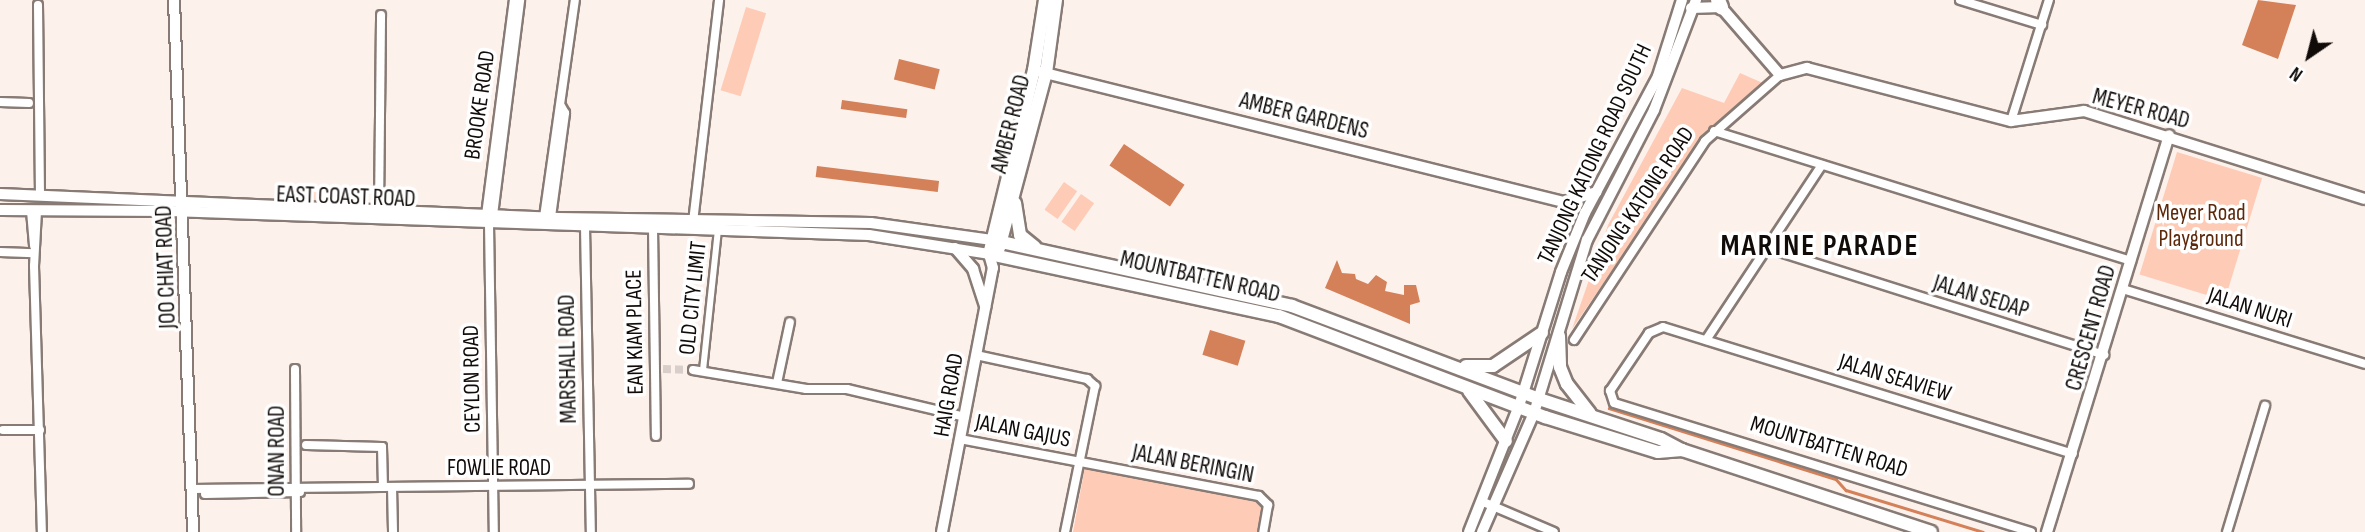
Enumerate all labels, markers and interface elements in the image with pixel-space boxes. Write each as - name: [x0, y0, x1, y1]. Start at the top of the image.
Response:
- north arrow: [2274, 21, 2344, 91]
- street label: TANJONG KATONG ROAD SOUTH: [1532, 40, 1658, 268]
- street label: BROOKE ROAD: [459, 49, 501, 161]
- text: N: [2286, 61, 2307, 86]
- street label: AMBER ROAD: [985, 72, 1037, 176]
- street label: MEYER ROAD: [2089, 83, 2193, 135]
- street label: AMBER GARDENS: [1237, 87, 1371, 145]
- street label: TANJONG KATONG ROAD: [1576, 122, 1700, 288]
- street label: EAST COAST ROAD: [276, 181, 416, 213]
- park label: Meyer Road Playground: [2156, 199, 2246, 253]
- street label: JOO CHIAT ROAD: [150, 205, 182, 329]
- district label: MARINE PARADE: [1722, 228, 1918, 264]
- street label: OLD CITY LIMIT: [673, 240, 713, 356]
- street label: MOUNTBATTEN ROAD: [1117, 245, 1283, 309]
- street label: CRESCENT ROAD: [2060, 262, 2122, 394]
- street label: EAN KIAM PLACE: [620, 269, 650, 395]
- street label: JALAN SEDAP: [1930, 269, 2032, 325]
- street label: JALAN NURI: [2204, 281, 2296, 335]
- street label: MARSHALL ROAD: [553, 294, 583, 424]
- street label: CEYLON ROAD: [457, 325, 487, 433]
- street label: JALAN SEAVIEW: [1835, 348, 1955, 408]
- street label: HAIG ROAD: [928, 351, 970, 439]
- street label: ONAN ROAD: [263, 405, 291, 497]
- street label: JALAN GAJUS: [973, 408, 1073, 454]
- street label: MOUNTBATTEN ROAD: [1747, 410, 1911, 484]
- street label: JALAN BERINGIN: [1130, 439, 1256, 489]
- street label: FOWLIE ROAD: [447, 454, 551, 482]

